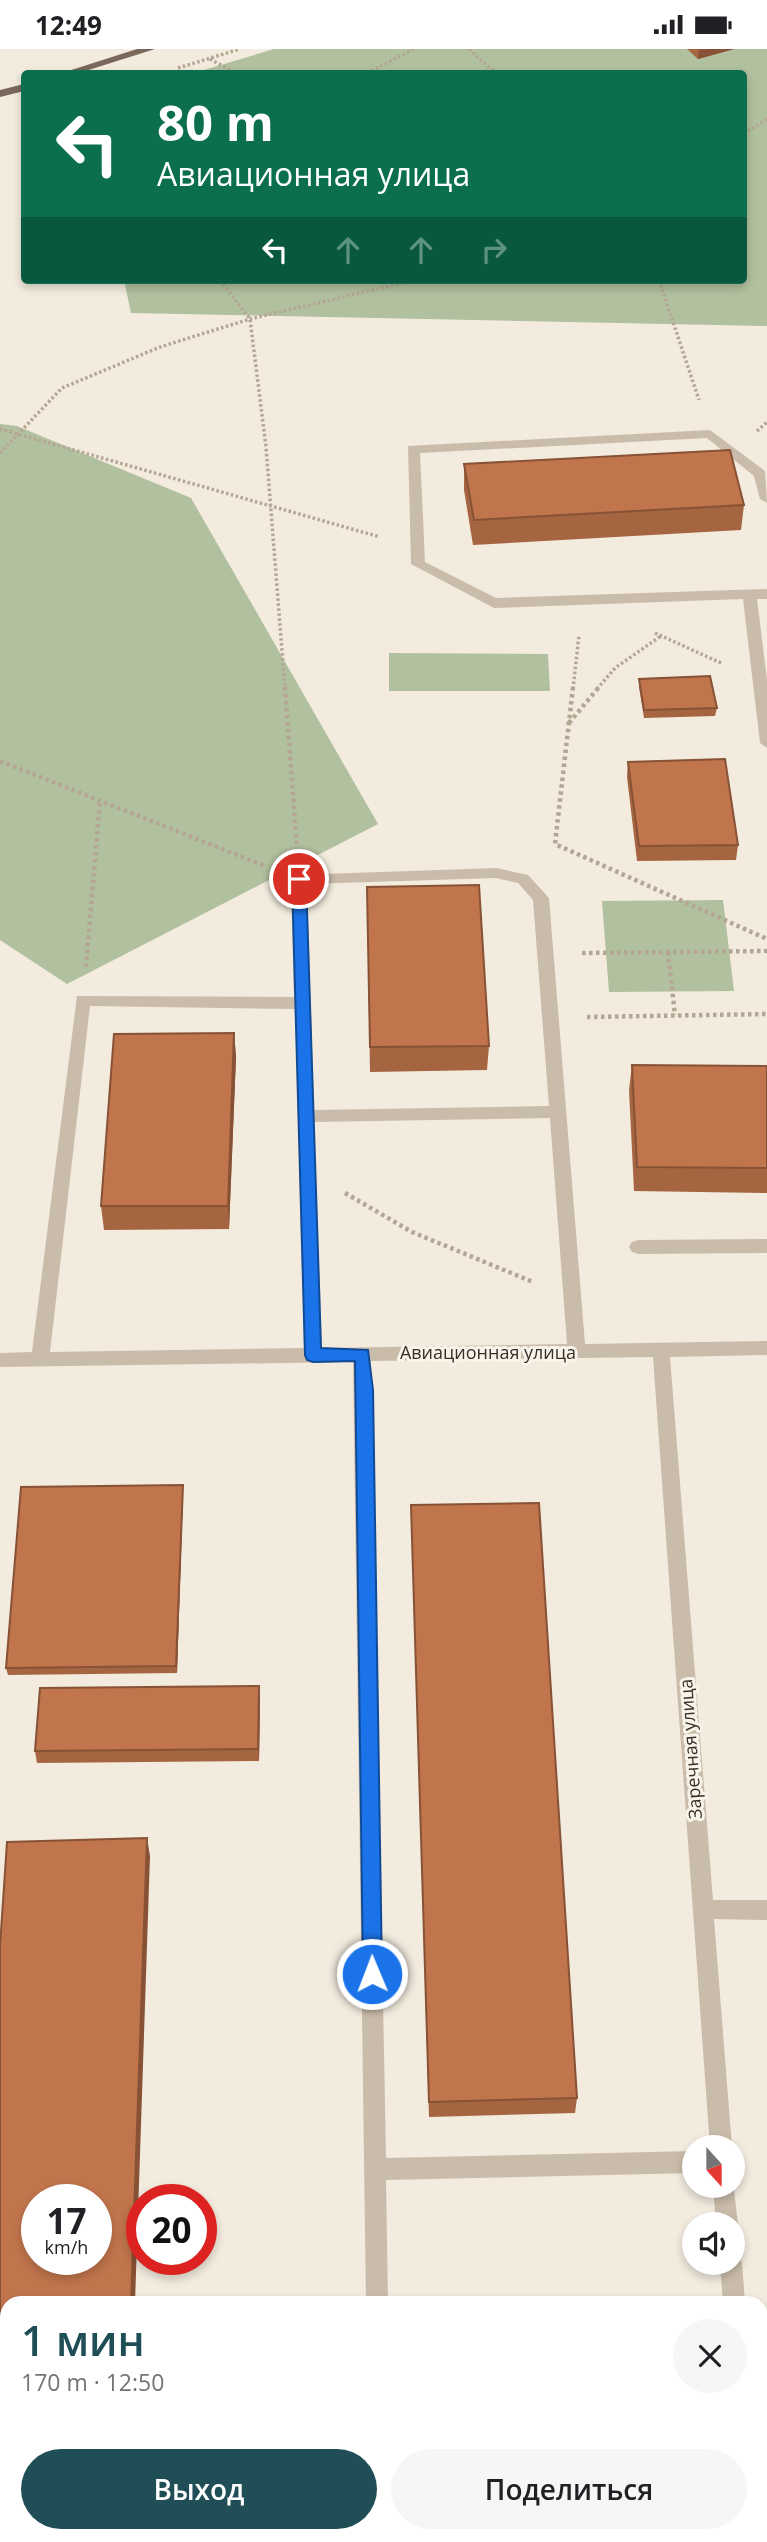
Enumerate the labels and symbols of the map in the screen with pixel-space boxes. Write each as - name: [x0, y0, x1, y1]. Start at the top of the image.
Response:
- pin: [269, 849, 329, 909]
- street label: Авиационная улица: [400, 1340, 576, 1364]
- street label: Заречная улица: [673, 1678, 707, 1820]
- position arrow: [335, 1937, 409, 2011]
- north arrow: [682, 2135, 746, 2198]
- speed limit sign: 20: [126, 2184, 217, 2275]

